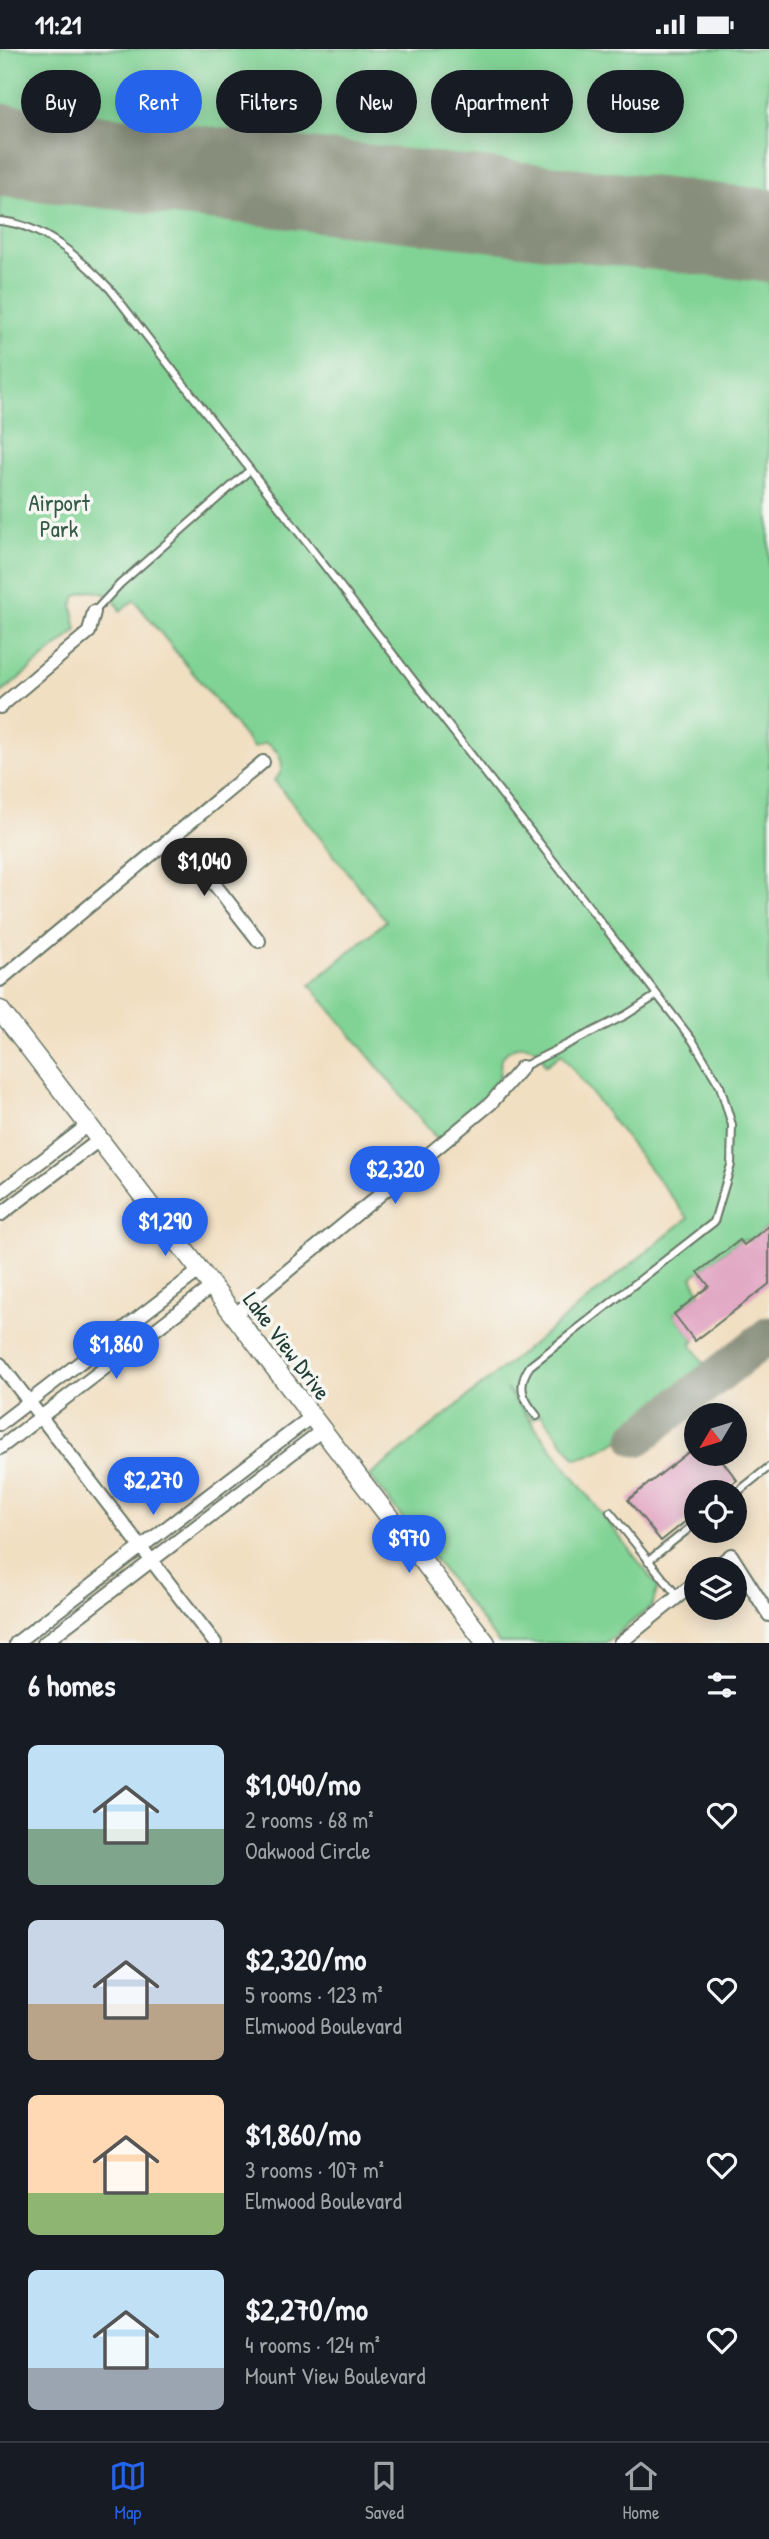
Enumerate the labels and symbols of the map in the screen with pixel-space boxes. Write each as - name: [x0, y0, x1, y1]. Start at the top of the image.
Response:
- park label: Airport Park: [28, 487, 91, 544]
- pin: $1,040: [147, 839, 261, 898]
- pin: $2,320: [338, 1147, 452, 1206]
- pin: $1,290: [108, 1199, 222, 1258]
- street label: Lake View Drive: [236, 1285, 338, 1406]
- pin: $1,860: [59, 1321, 173, 1381]
- north arrow: [684, 1403, 747, 1467]
- pin: $2,270: [96, 1457, 210, 1517]
- pin: $970: [368, 1515, 450, 1575]

